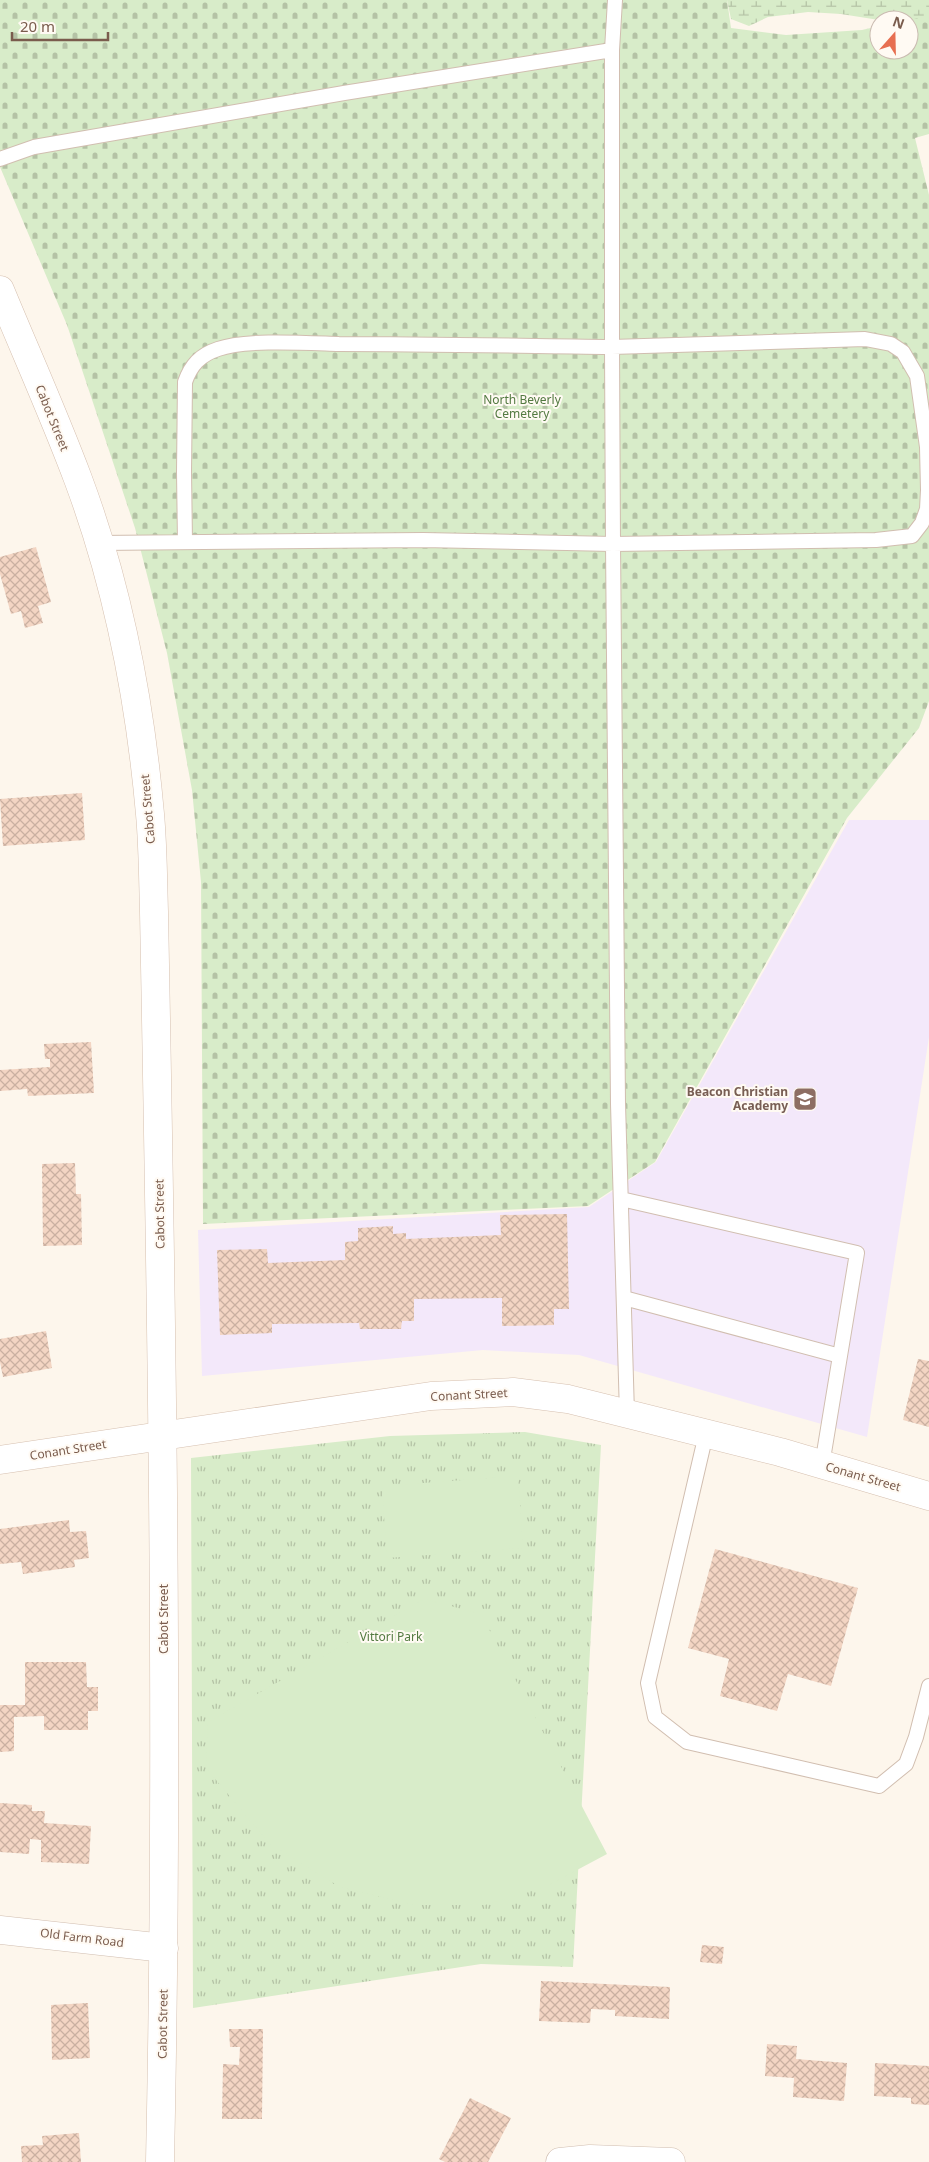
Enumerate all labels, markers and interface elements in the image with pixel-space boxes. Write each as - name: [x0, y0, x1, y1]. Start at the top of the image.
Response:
- scale bar: [12, 10, 109, 42]
- north arrow: [869, 10, 919, 60]
- text: N: [890, 11, 907, 33]
- text: 20 m: [20, 16, 55, 36]
- street label: Cabot Street: [31, 382, 74, 454]
- park label: North Beverly Cemetery: [483, 391, 562, 422]
- street label: Cabot Street: [136, 773, 159, 845]
- place label: Beacon Christian Academy: [687, 1083, 788, 1114]
- school or university icon: Beacon Christian Academy: [792, 1086, 818, 1112]
- street label: Cabot Street: [150, 1178, 169, 1249]
- street label: Conant Street: [430, 1384, 509, 1405]
- street label: Conant Street: [28, 1435, 108, 1464]
- street label: Conant Street: [824, 1458, 903, 1496]
- street label: Cabot Street: [155, 1583, 172, 1654]
- park label: Vittori Park: [360, 1628, 423, 1645]
- street label: Old Farm Road: [39, 1924, 125, 1951]
- street label: Cabot Street: [153, 1988, 172, 2059]

